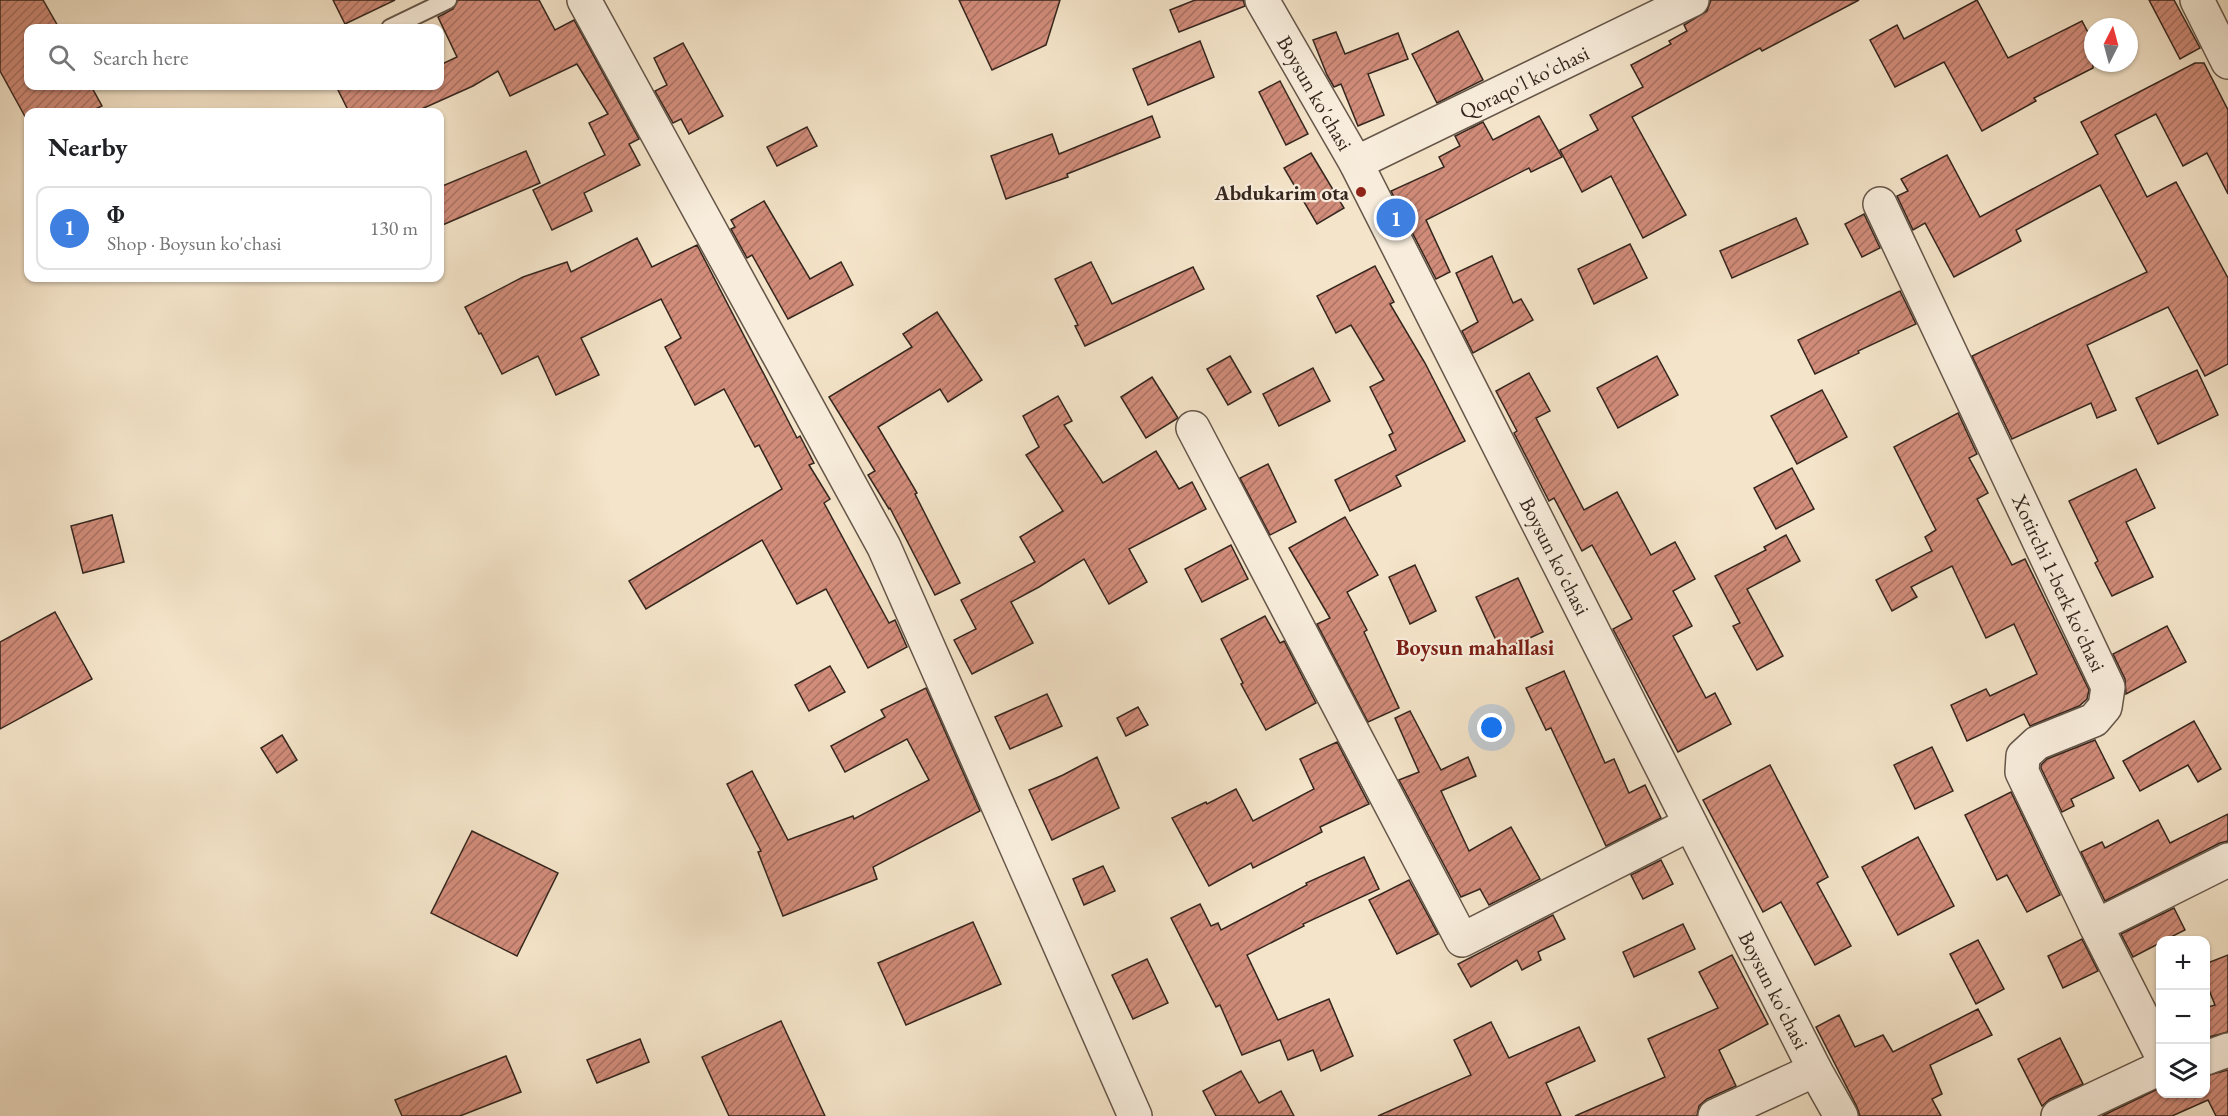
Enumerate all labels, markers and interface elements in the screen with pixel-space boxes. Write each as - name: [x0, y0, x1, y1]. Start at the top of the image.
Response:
- north arrow: [2084, 18, 2138, 72]
- search box: [24, 24, 444, 90]
- street label: Boysun ko'chasi: [1271, 31, 1359, 155]
- street label: Qoraqo'l ko'chasi: [1455, 39, 1594, 126]
- icon: search: [45, 41, 78, 74]
- text: Search here: [93, 43, 188, 72]
- text: Nearby: [48, 130, 128, 164]
- place label: Abdukarim ota: [1214, 179, 1350, 206]
- marker: Abdukarim ota: [1354, 185, 1368, 199]
- pin: 1: [1376, 196, 1416, 240]
- text: Ф: [107, 201, 125, 230]
- text: 1: [64, 215, 75, 241]
- text: 130 m: [370, 215, 418, 241]
- text: Shop · Boysun ko'chasi: [107, 230, 281, 256]
- street label: Xotirchi 1-berk ko'chasi: [2006, 489, 2112, 676]
- street label: Boysun ko'chasi: [1514, 493, 1596, 619]
- district label: Boysun mahallasi: [1396, 633, 1555, 662]
- your location: [1477, 713, 1506, 742]
- street label: Boysun ko'chasi: [1733, 927, 1815, 1053]
- map controls: [2156, 936, 2210, 1098]
- button: +: [2156, 936, 2210, 990]
- button: −: [2156, 990, 2210, 1044]
- button: layers: [2156, 1044, 2210, 1098]

